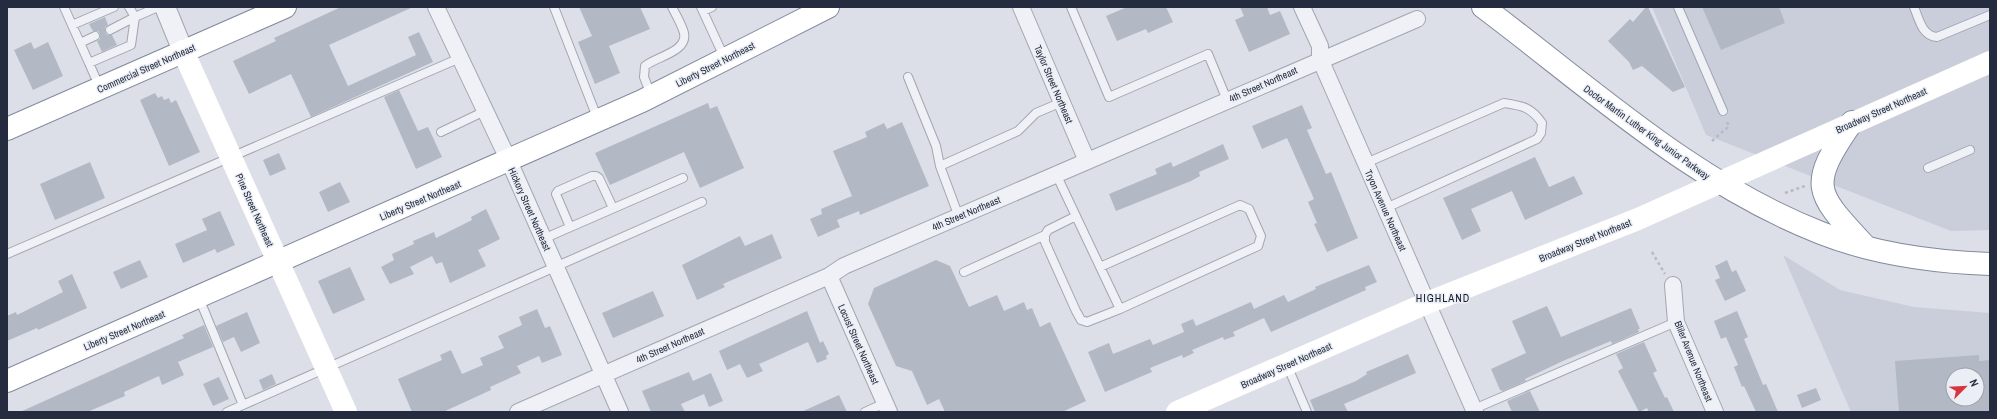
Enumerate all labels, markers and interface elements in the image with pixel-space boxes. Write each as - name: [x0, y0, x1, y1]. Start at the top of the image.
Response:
- street label: Liberty Street Northeast: [673, 39, 758, 90]
- street label: Commercial Street Northeast: [95, 41, 198, 96]
- street label: Taylor Street Northeast: [1031, 43, 1076, 126]
- street label: 4th Street Northeast: [1227, 63, 1300, 105]
- street label: Doctor Martin Luther King Junior Parkway: [1581, 82, 1713, 183]
- street label: Broadway Street Northeast: [1834, 84, 1929, 136]
- street label: Hickory Street Northeast: [505, 166, 554, 254]
- street label: Tryon Avenue Northeast: [1362, 167, 1410, 254]
- street label: Pine Street Northeast: [233, 172, 277, 250]
- street label: Liberty Street Northeast: [378, 177, 463, 223]
- street label: 4th Street Northeast: [930, 193, 1003, 234]
- street label: Broadway Street Northeast: [1537, 216, 1634, 265]
- district label: HIGHLAND: [1416, 291, 1470, 305]
- street label: Locust Street Northeast: [835, 302, 882, 387]
- street label: Liberty Street Northeast: [82, 307, 167, 353]
- street label: Bliler Avenue Northeast: [1671, 319, 1716, 404]
- street label: 4th Street Northeast: [634, 324, 707, 366]
- street label: Broadway Street Northeast: [1239, 339, 1334, 391]
- north arrow: [1945, 367, 1985, 407]
- text: N: [1966, 377, 1982, 389]

